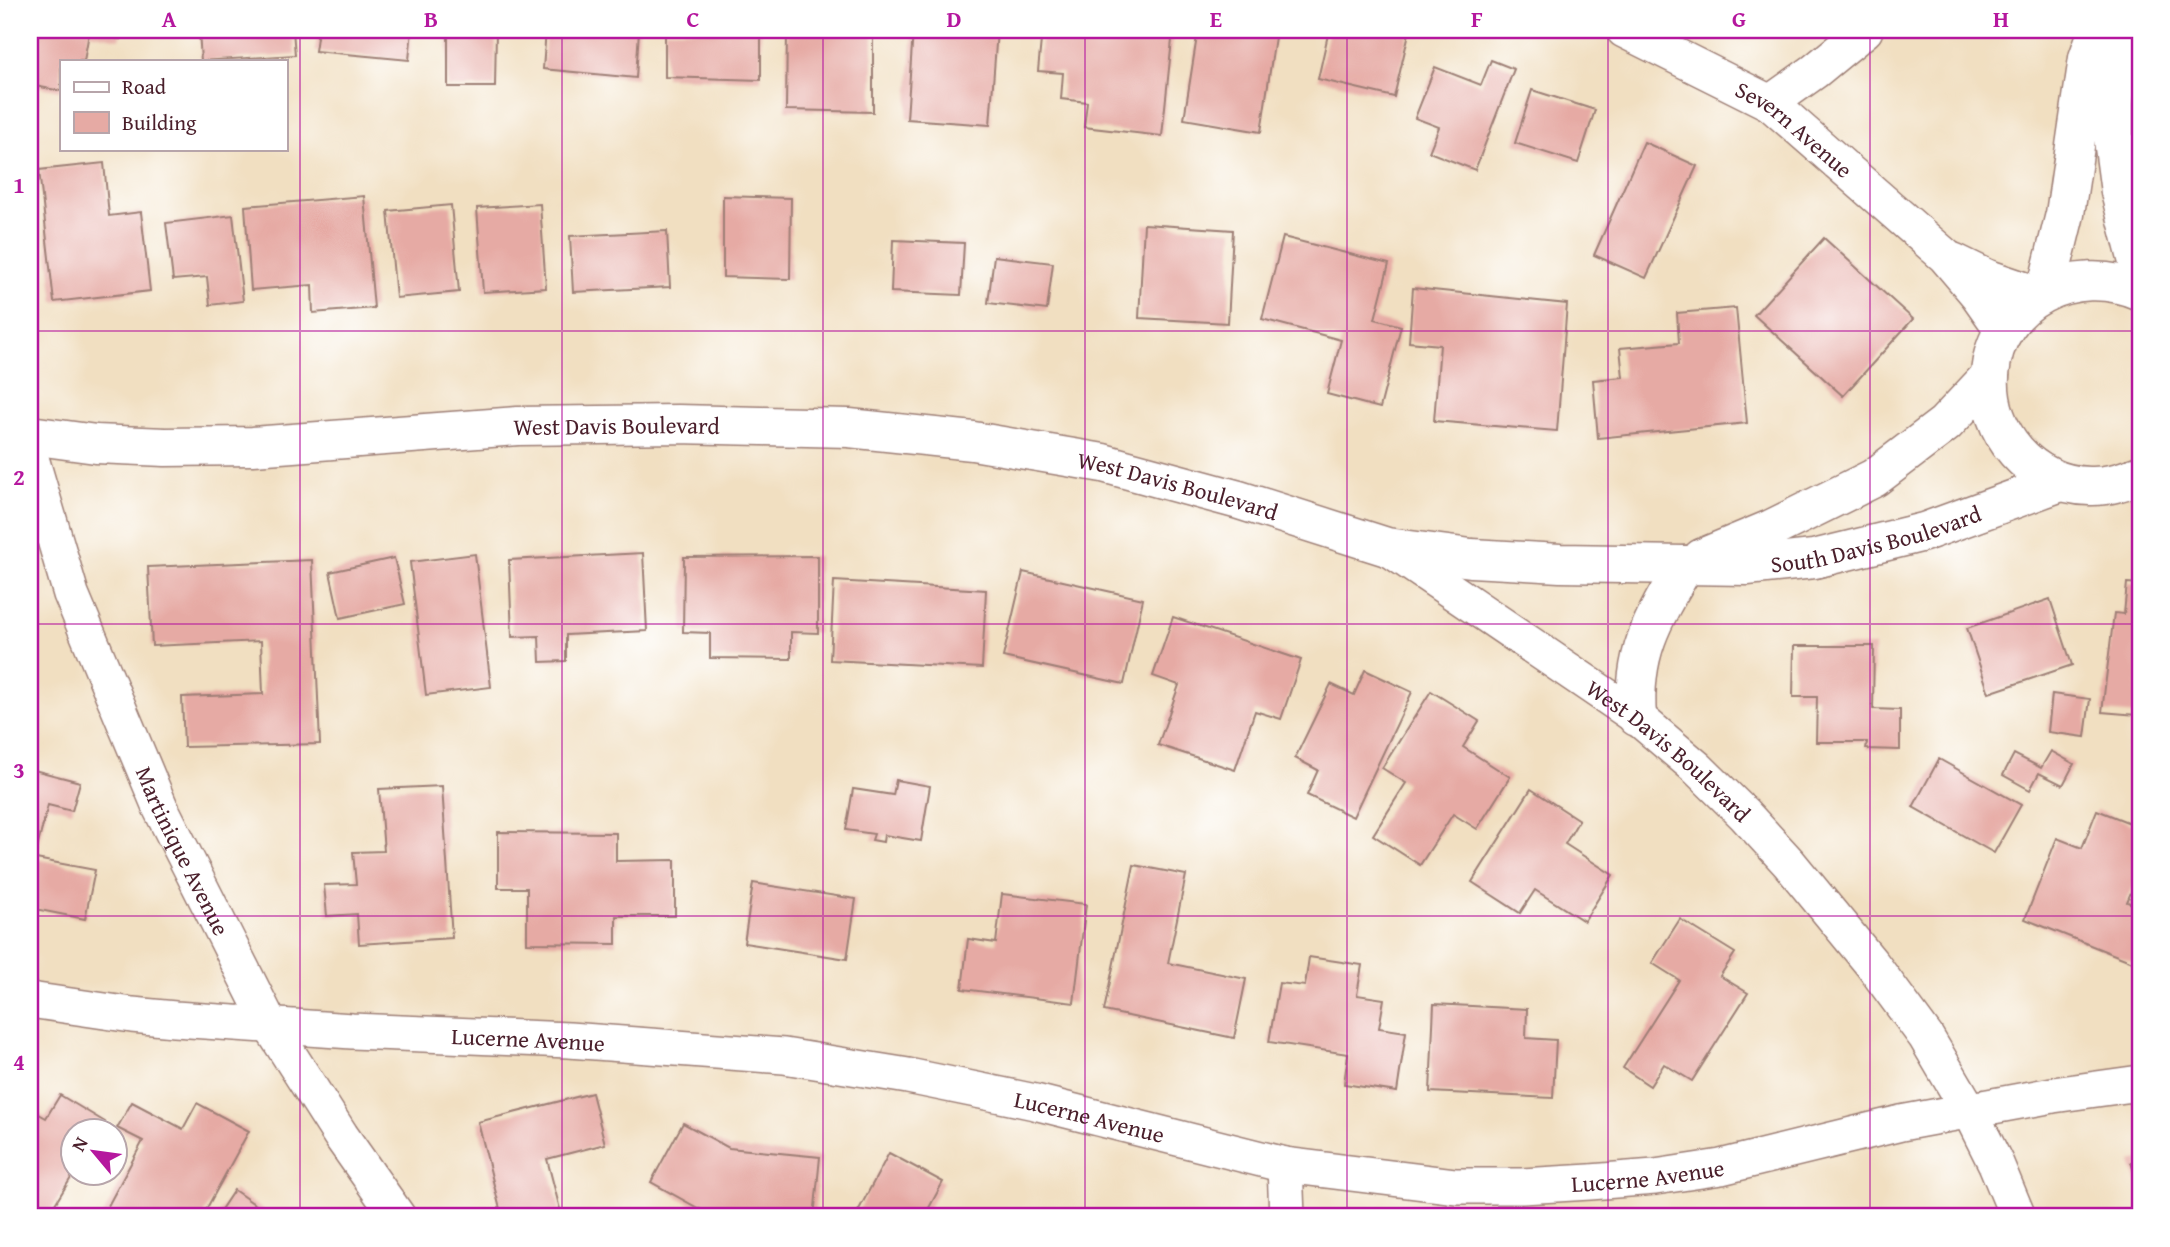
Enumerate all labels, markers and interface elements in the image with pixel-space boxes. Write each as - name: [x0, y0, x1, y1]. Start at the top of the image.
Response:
- text: A: [162, 2, 177, 35]
- text: B: [424, 2, 438, 35]
- text: C: [686, 2, 700, 35]
- text: D: [947, 2, 962, 35]
- text: E: [1210, 2, 1222, 35]
- text: F: [1471, 2, 1483, 35]
- text: G: [1732, 2, 1746, 35]
- text: H: [1993, 2, 2009, 35]
- legend: [60, 60, 287, 150]
- text: Road: [122, 71, 167, 102]
- street label: Severn Avenue: [1730, 72, 1860, 185]
- text: Building: [122, 107, 197, 138]
- text: 1: [13, 168, 25, 201]
- street label: West Davis Boulevard: [513, 407, 721, 443]
- street label: West Davis Boulevard: [1075, 443, 1283, 528]
- text: 2: [13, 460, 25, 493]
- street label: South Davis Boulevard: [1769, 496, 1986, 580]
- street label: West Davis Boulevard: [1580, 671, 1759, 829]
- text: 3: [13, 753, 25, 786]
- street label: Martinique Avenue: [128, 761, 238, 941]
- street label: Lucerne Avenue: [451, 1019, 606, 1059]
- text: 4: [13, 1045, 25, 1078]
- street label: Lucerne Avenue: [1012, 1082, 1168, 1151]
- north arrow: [60, 1118, 130, 1188]
- text: N: [64, 1131, 95, 1156]
- street label: Lucerne Avenue: [1570, 1150, 1726, 1200]

